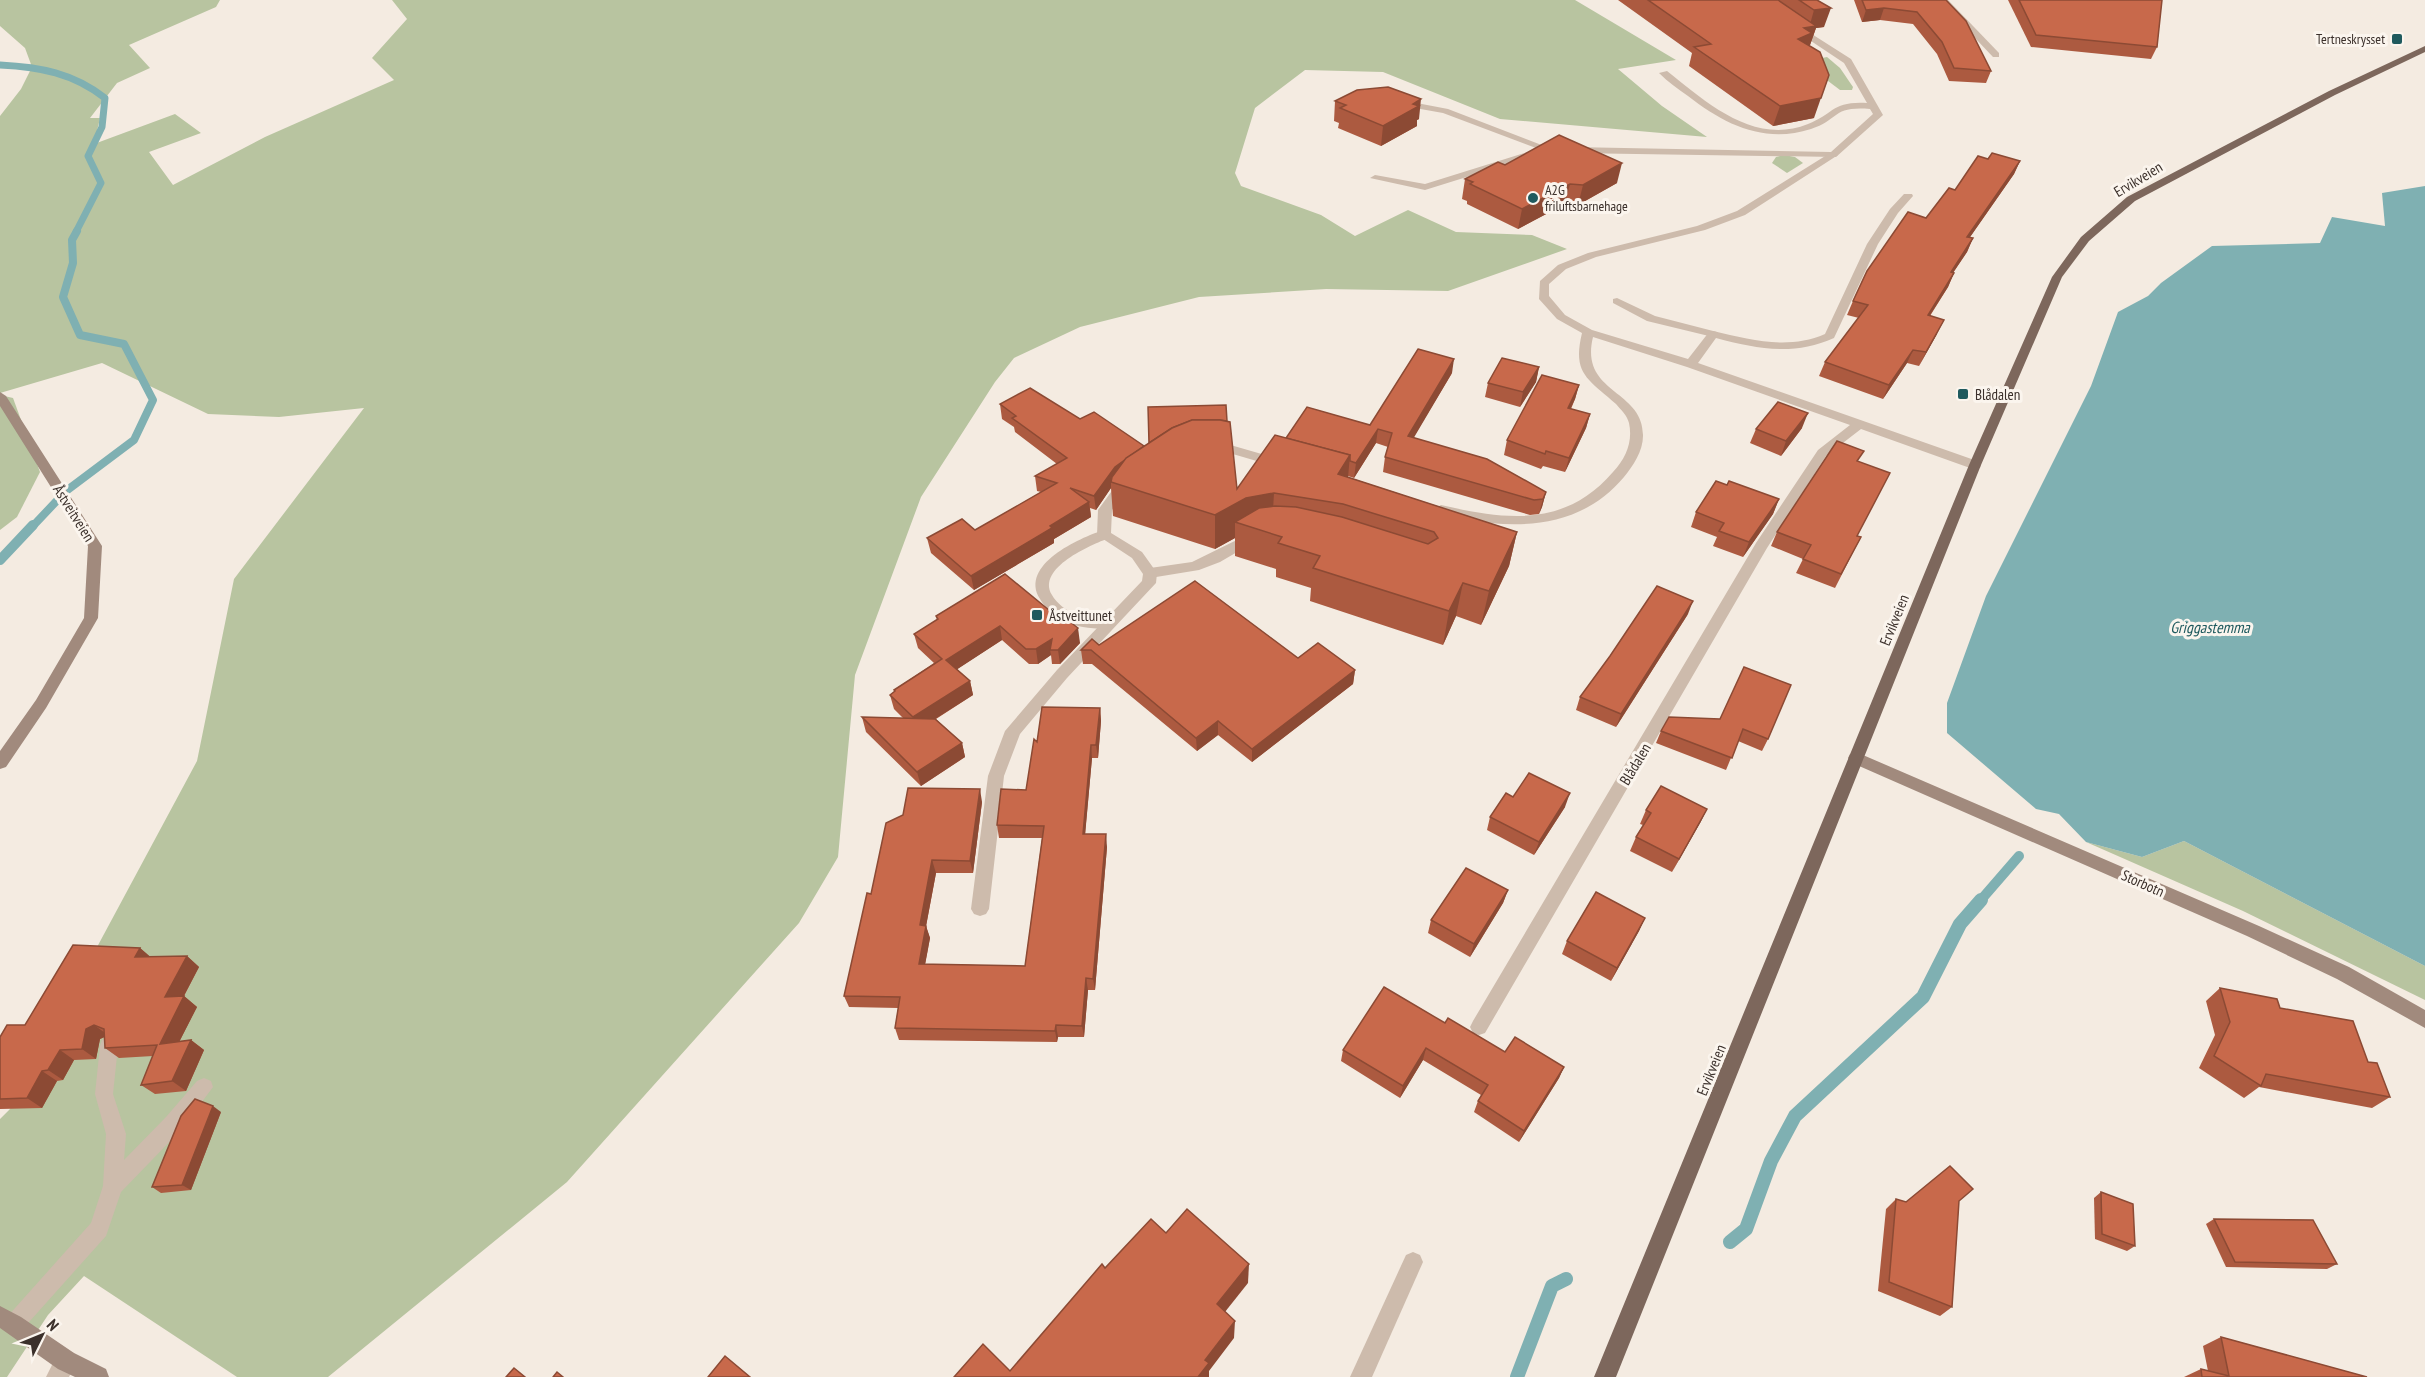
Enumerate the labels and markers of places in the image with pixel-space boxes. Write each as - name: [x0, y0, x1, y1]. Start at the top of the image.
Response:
- place label: Tertneskrysset: [2316, 30, 2385, 48]
- marker: Tertneskrysset: [2390, 32, 2404, 46]
- place label: A2G friluftsbarnehage: [1545, 181, 1628, 215]
- marker: A2G friluftsbarnehage: [1526, 191, 1540, 205]
- place label: Blådalen: [1975, 385, 2020, 404]
- marker: Blådalen: [1956, 387, 1970, 401]
- place label: Åstveittunet: [1049, 606, 1112, 625]
- marker: Åstveittunet: [1030, 608, 1044, 622]

